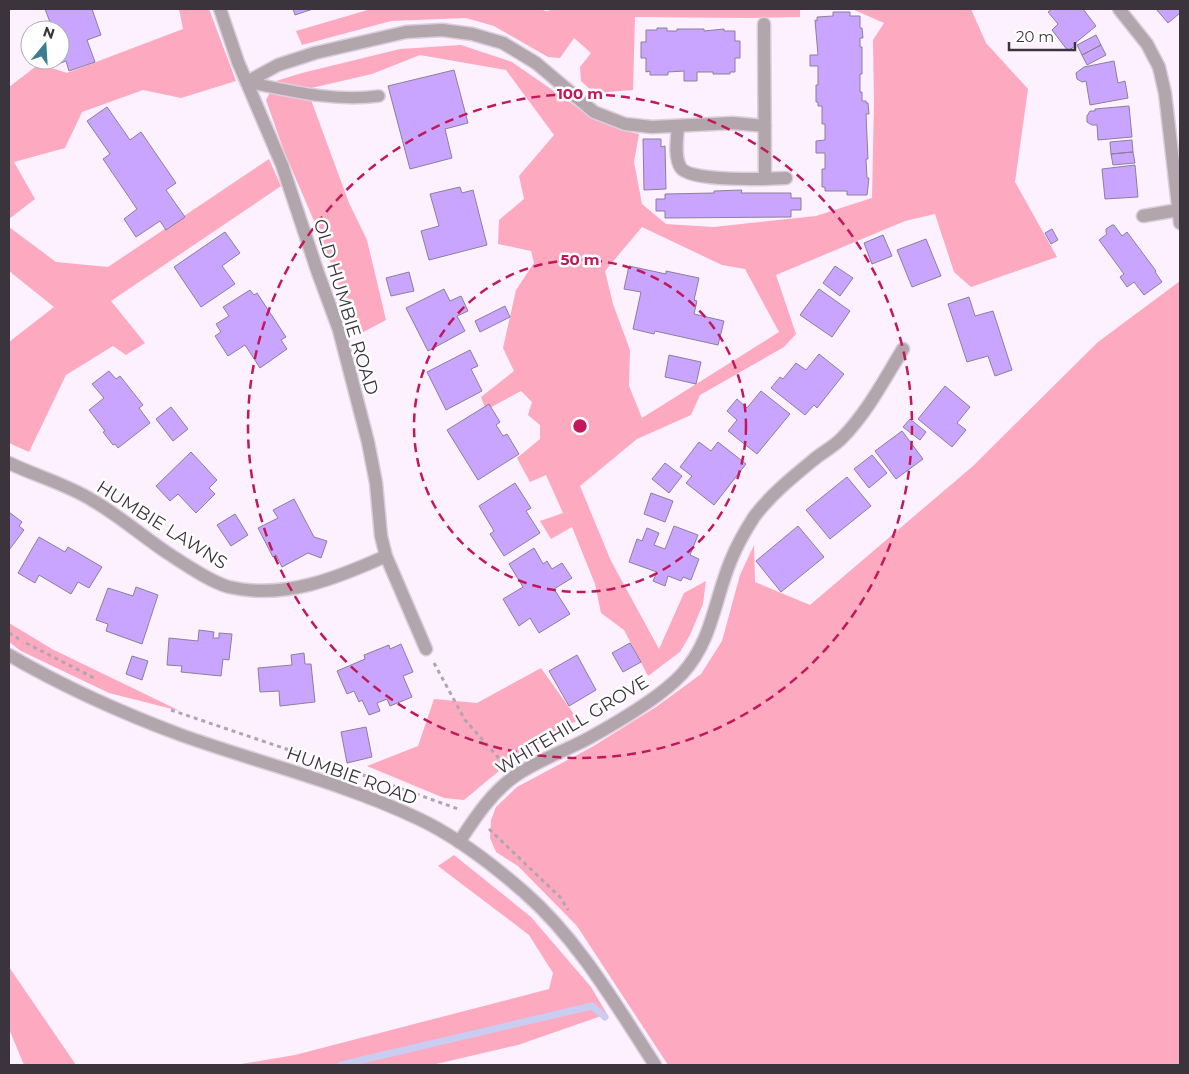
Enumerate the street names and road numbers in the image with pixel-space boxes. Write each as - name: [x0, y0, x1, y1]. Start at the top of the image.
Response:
- street label: OLD HUMBIE ROAD: [309, 216, 383, 398]
- street label: HUMBIE LAWNS: [93, 476, 231, 574]
- street label: WHITEHILL GROVE: [492, 671, 652, 779]
- street label: HUMBIE ROAD: [284, 742, 420, 810]

